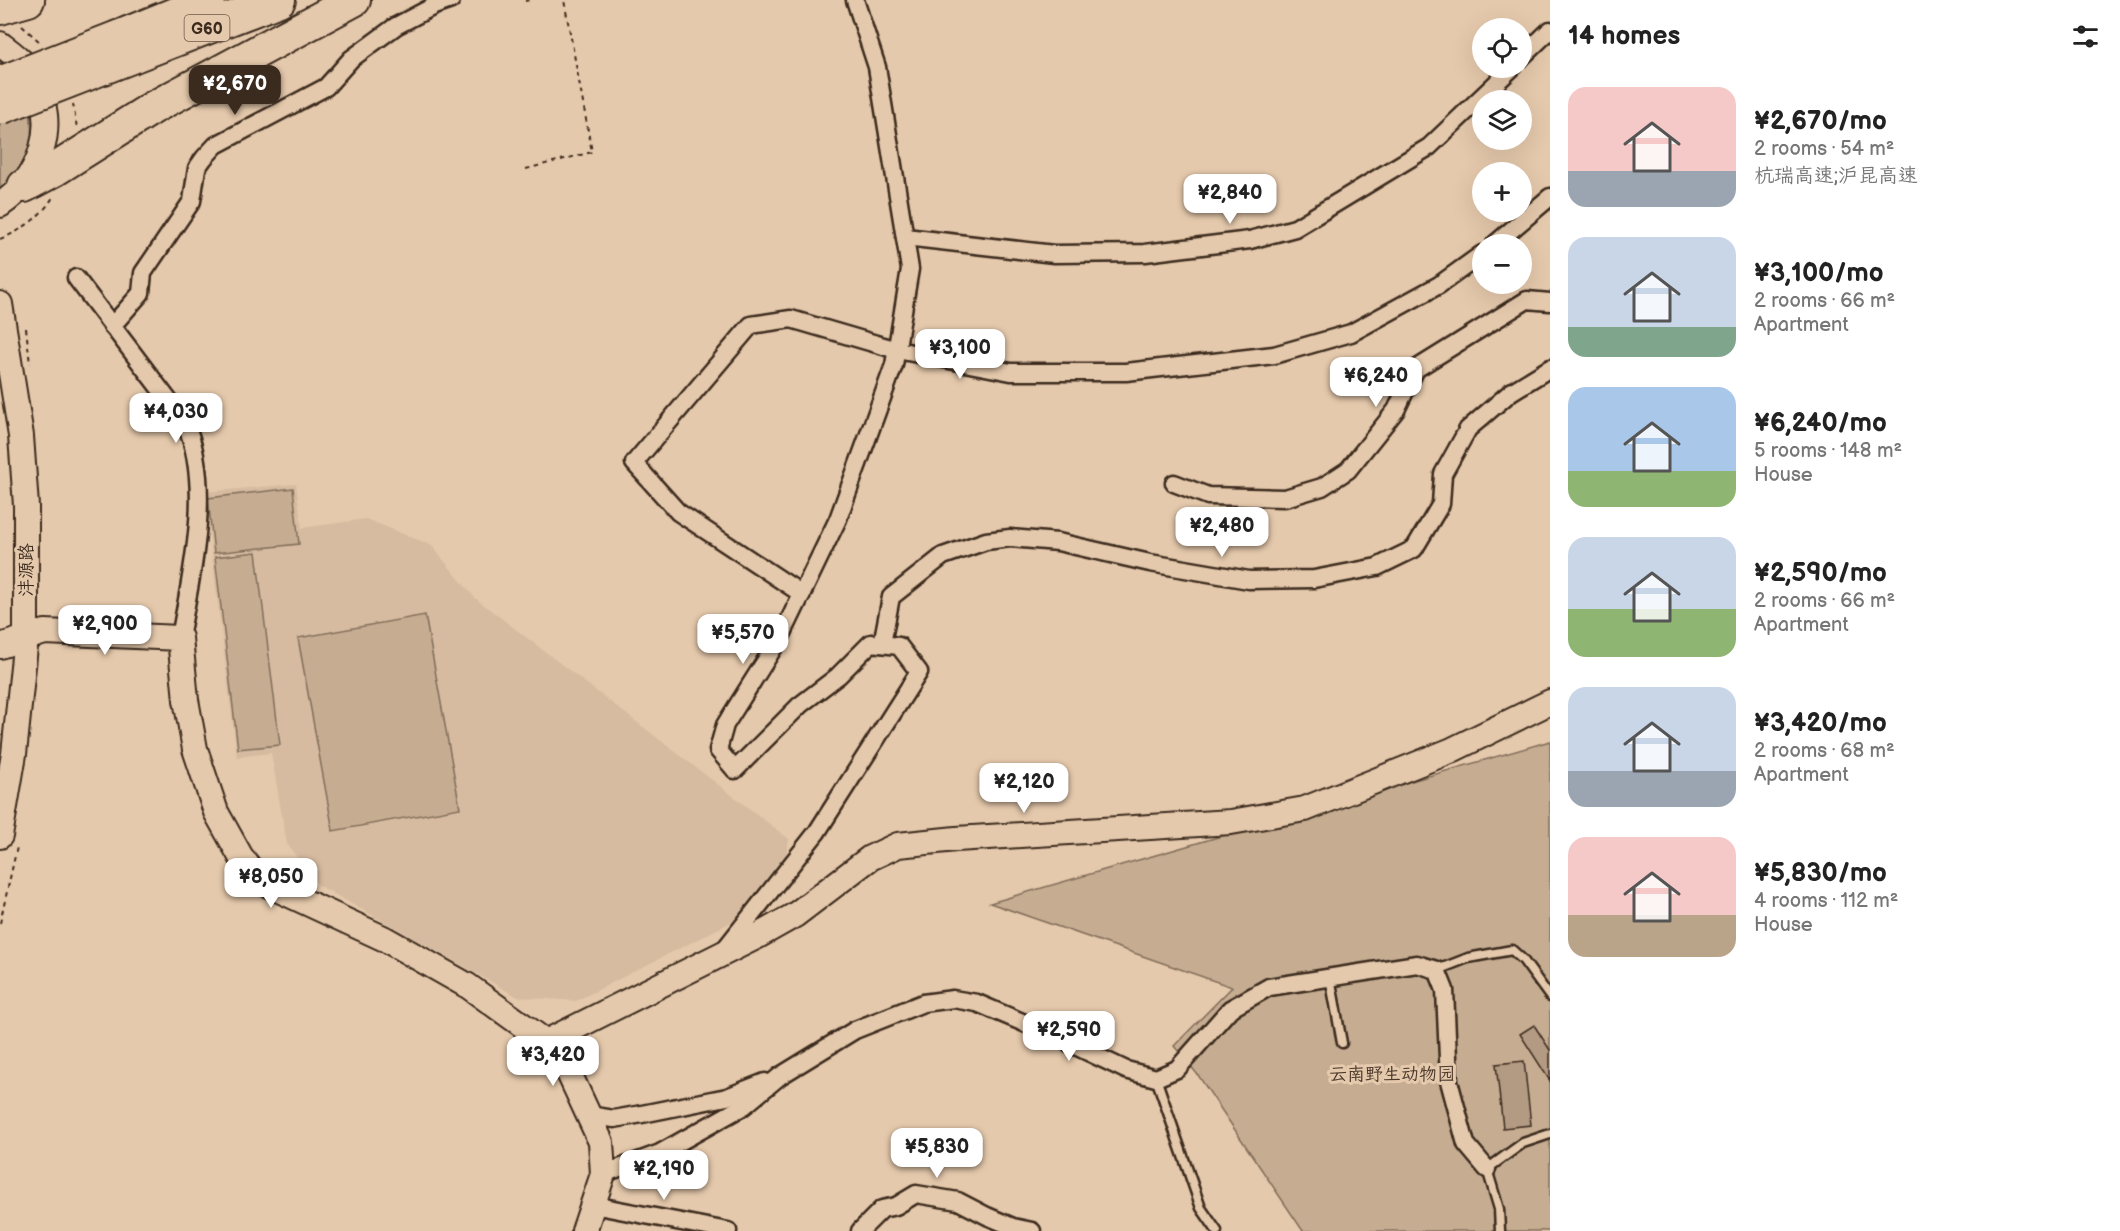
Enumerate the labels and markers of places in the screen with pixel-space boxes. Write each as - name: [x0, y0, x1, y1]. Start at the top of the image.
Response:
- pin: ¥2,670: [186, 65, 284, 116]
- pin: ¥2,840: [1181, 174, 1279, 225]
- pin: ¥3,100: [911, 329, 1009, 380]
- pin: ¥6,240: [1327, 357, 1425, 408]
- pin: ¥4,030: [127, 393, 225, 444]
- pin: ¥2,480: [1173, 507, 1271, 558]
- pin: ¥2,900: [56, 605, 154, 656]
- pin: ¥5,570: [694, 614, 792, 665]
- pin: ¥2,120: [975, 763, 1073, 814]
- pin: ¥8,050: [222, 858, 320, 909]
- pin: ¥2,590: [1020, 1011, 1118, 1062]
- pin: ¥3,420: [504, 1036, 602, 1087]
- pin: ¥5,830: [888, 1128, 986, 1179]
- pin: ¥2,190: [615, 1150, 713, 1201]

